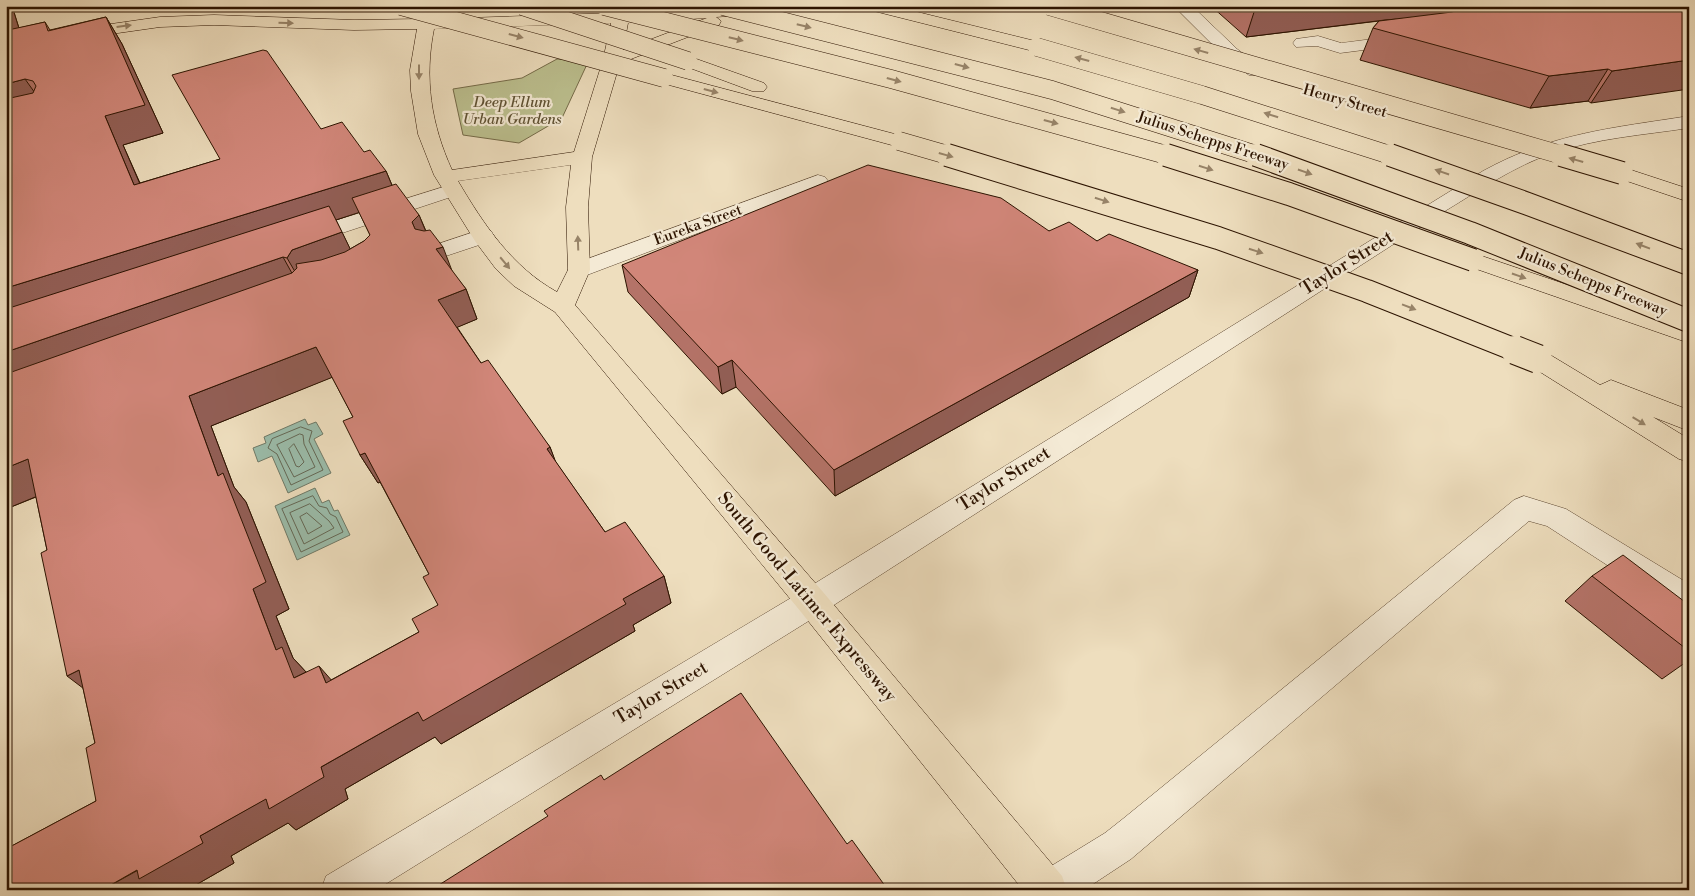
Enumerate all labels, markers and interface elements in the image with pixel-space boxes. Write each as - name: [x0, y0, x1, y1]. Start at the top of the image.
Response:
- one-way arrow: [278, 20, 294, 28]
- one-way arrow: [116, 22, 132, 30]
- one-way arrow: [796, 22, 811, 30]
- one-way arrow: [508, 32, 523, 40]
- one-way arrow: [729, 35, 744, 43]
- one-way arrow: [1193, 46, 1208, 54]
- one-way arrow: [1074, 54, 1089, 62]
- one-way arrow: [954, 62, 969, 70]
- one-way arrow: [415, 64, 423, 80]
- one-way arrow: [886, 76, 901, 84]
- street label: Henry Street: [1301, 80, 1390, 122]
- one-way arrow: [703, 87, 718, 95]
- park label: Deep Ellum Urban Gardens: [462, 93, 562, 129]
- one-way arrow: [1110, 107, 1125, 115]
- street label: Julius Schepps Freeway: [1134, 107, 1292, 175]
- one-way arrow: [1263, 111, 1278, 119]
- one-way arrow: [1043, 118, 1058, 126]
- one-way arrow: [939, 151, 954, 159]
- one-way arrow: [1568, 155, 1583, 163]
- one-way arrow: [1199, 164, 1214, 172]
- one-way arrow: [1434, 168, 1449, 175]
- one-way arrow: [1298, 169, 1313, 176]
- one-way arrow: [1095, 197, 1110, 205]
- street label: Eureka Street: [651, 200, 745, 250]
- street label: Taylor Street: [1296, 225, 1398, 301]
- one-way arrow: [574, 235, 582, 251]
- one-way arrow: [1635, 242, 1650, 250]
- street label: Julius Schepps Freeway: [1515, 243, 1671, 321]
- one-way arrow: [1249, 248, 1264, 255]
- one-way arrow: [500, 256, 511, 269]
- one-way arrow: [1512, 273, 1527, 280]
- one-way arrow: [1402, 303, 1417, 311]
- one-way arrow: [1632, 417, 1645, 426]
- street label: Taylor Street: [953, 441, 1055, 517]
- street label: South Good-Latimer Expressway: [712, 487, 902, 707]
- street label: Taylor Street: [610, 656, 713, 730]

